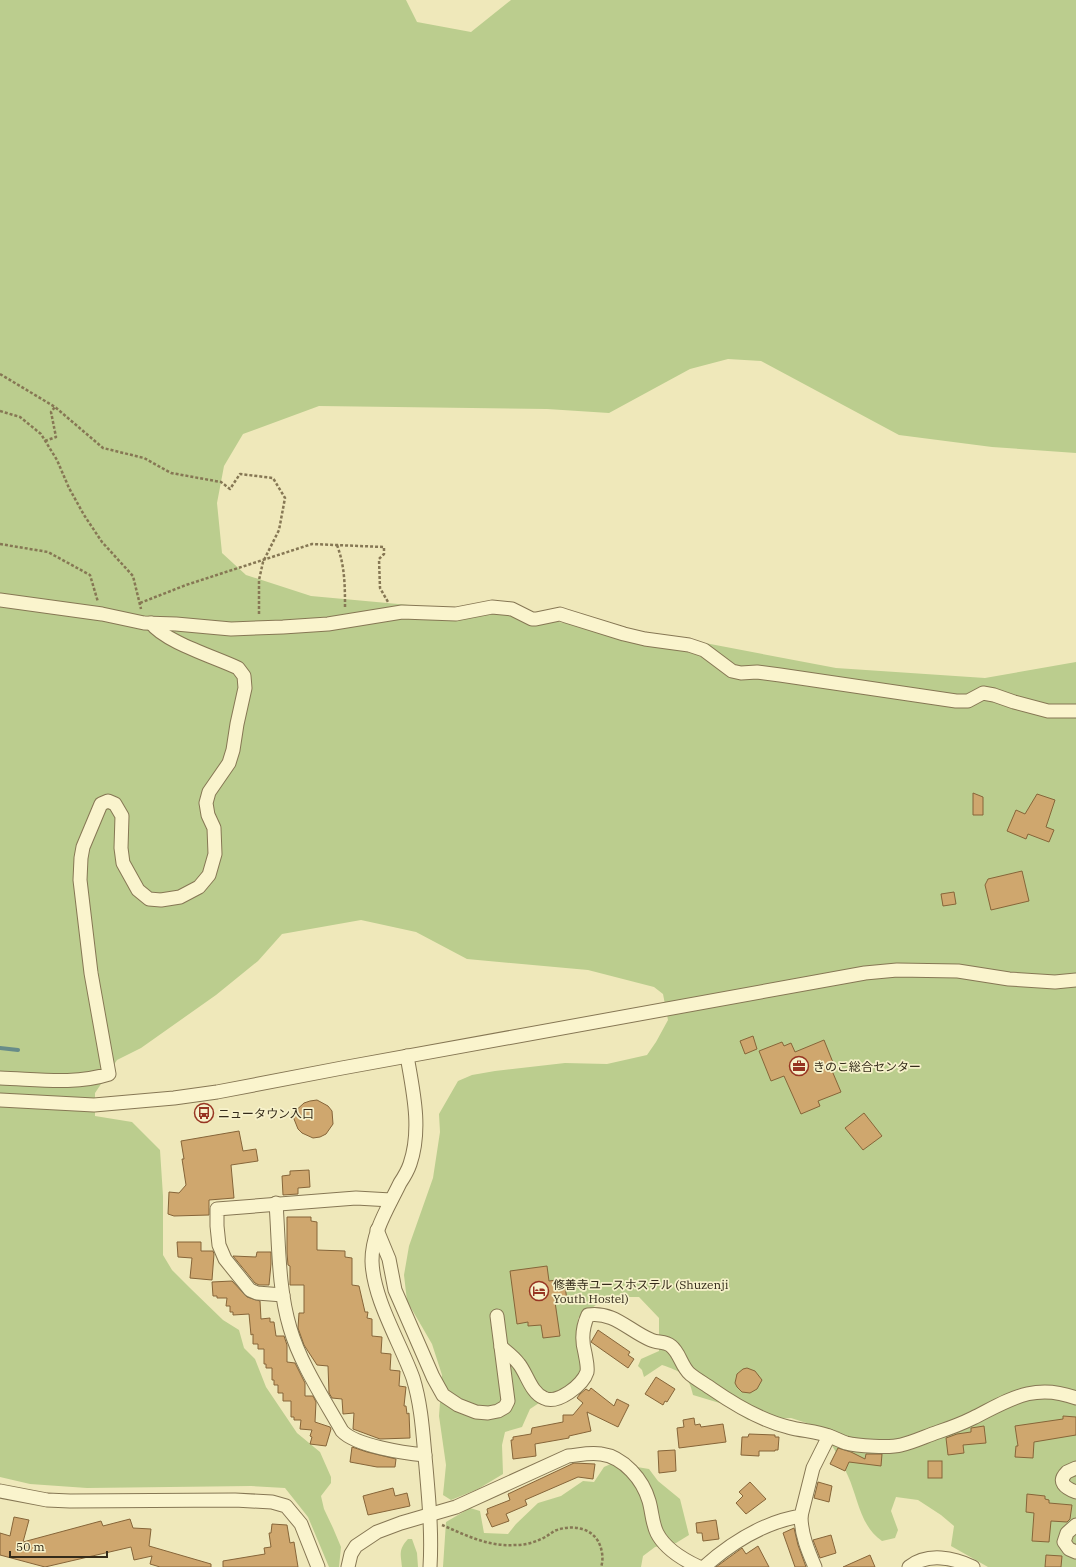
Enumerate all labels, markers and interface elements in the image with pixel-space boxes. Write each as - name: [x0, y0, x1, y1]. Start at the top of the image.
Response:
- office icon: きのこ総合センター: [788, 1055, 810, 1077]
- place label: きのこ総合センター: [813, 1059, 921, 1074]
- bus stop icon: ニュータウン入口: [193, 1102, 215, 1124]
- place label: ニュータウン入口: [218, 1106, 314, 1121]
- place label: 修善寺ユースホステル (Shuzenji Youth Hostel): [553, 1277, 729, 1306]
- hotel icon: 修善寺ユースホステル (Shuzenji Youth Hostel): [528, 1280, 550, 1302]
- scale bar: [10, 1533, 107, 1559]
- text: 50 m: [16, 1539, 45, 1554]

